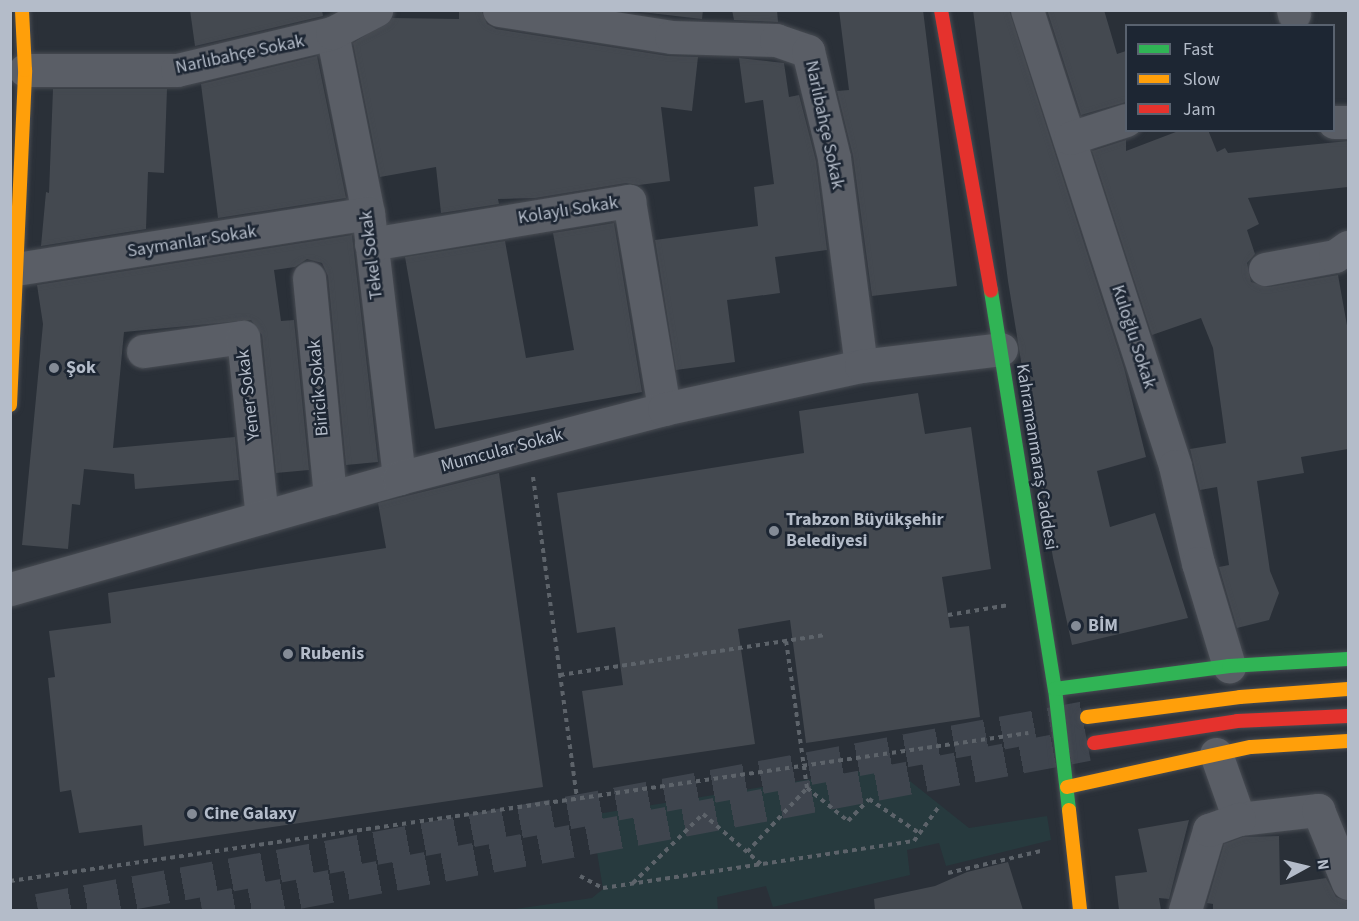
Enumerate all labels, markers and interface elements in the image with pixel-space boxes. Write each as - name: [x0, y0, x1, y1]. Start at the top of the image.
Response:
- legend: [1125, 24, 1335, 132]
- street label: Narlıbahçe Sokak: [174, 31, 306, 79]
- text: Fast: [1183, 37, 1214, 62]
- street label: Narlıbahçe Sokak: [800, 59, 848, 191]
- text: Slow: [1183, 67, 1220, 92]
- text: Jam: [1183, 97, 1216, 122]
- street label: Kolaylı Sokak: [517, 192, 619, 230]
- street label: Tekel Sokak: [356, 209, 388, 301]
- street label: Saymanlar Sokak: [126, 221, 258, 263]
- street label: Kuloğlu Sokak: [1106, 283, 1160, 391]
- street label: Biricik Sokak: [304, 339, 334, 437]
- street label: Yener Sokak: [233, 348, 265, 442]
- place label: Şok: [66, 357, 96, 379]
- marker: Şok: [47, 361, 61, 375]
- street label: Kahramanmaraş Caddesi: [1011, 362, 1061, 552]
- street label: Mumcular Sokak: [439, 424, 565, 478]
- place label: Trabzon Büyükşehir Belediyesi: [786, 510, 944, 552]
- marker: Trabzon Büyükşehir Belediyesi: [767, 524, 781, 538]
- place label: BİM: [1088, 615, 1118, 637]
- marker: BİM: [1069, 619, 1083, 633]
- place label: Rubenis: [300, 643, 364, 665]
- marker: Rubenis: [281, 647, 295, 661]
- place label: Cine Galaxy: [204, 803, 297, 825]
- marker: Cine Galaxy: [185, 807, 199, 821]
- north arrow: [1275, 837, 1335, 897]
- text: N: [1311, 858, 1334, 871]

